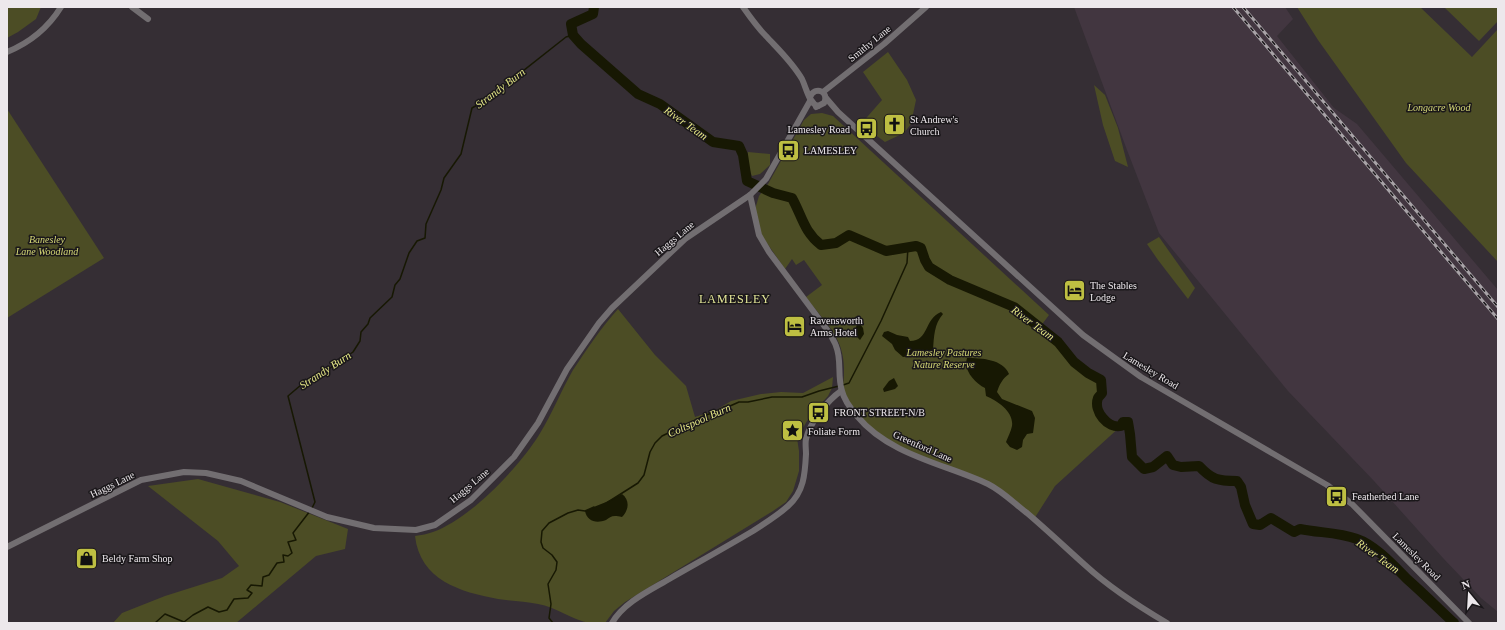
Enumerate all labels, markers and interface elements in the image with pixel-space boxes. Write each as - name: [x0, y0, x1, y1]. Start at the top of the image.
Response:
- street label: Smithy Lane: [846, 23, 893, 64]
- water label: Strandy Burn: [473, 65, 528, 111]
- park label: Longacre Wood: [1407, 102, 1471, 113]
- water label: River Team: [661, 103, 710, 142]
- church icon: St Andrew's Church: [881, 112, 907, 138]
- place label: St Andrew's Church: [910, 114, 958, 137]
- bus stop icon: Lamesley Road: [853, 116, 879, 142]
- place label: Lamesley Road: [788, 124, 850, 135]
- bus stop icon: LAMESLEY: [776, 137, 802, 163]
- place label: LAMESLEY: [804, 145, 857, 156]
- street label: Haggs Lane: [652, 218, 697, 258]
- park label: Banesley Lane Woodland: [15, 234, 79, 257]
- hotel icon: The Stables Lodge: [1062, 278, 1088, 304]
- place label: The Stables Lodge: [1090, 280, 1137, 303]
- district label: LAMESLEY: [699, 292, 771, 306]
- water label: River Team: [1008, 303, 1057, 343]
- hotel icon: Ravensworth Arms Hotel: [782, 313, 808, 339]
- place label: Ravensworth Arms Hotel: [810, 315, 863, 338]
- park label: Lamesley Pastures Nature Reserve: [906, 347, 982, 370]
- water label: Strandy Burn: [297, 349, 353, 391]
- street label: Lamesley Road: [1121, 350, 1180, 391]
- bus stop icon: FRONT STREET-N/B: [805, 399, 831, 425]
- water label: Coltspool Burn: [666, 401, 733, 439]
- place label: FRONT STREET-N/B: [834, 407, 925, 418]
- place icon: Foliate Form: [780, 418, 806, 444]
- place label: Foliate Form: [808, 426, 860, 437]
- street label: Greenford Lane: [892, 429, 955, 465]
- street label: Haggs Lane: [447, 465, 492, 505]
- street label: Haggs Lane: [88, 469, 137, 500]
- bus stop icon: Featherbed Lane: [1323, 483, 1349, 509]
- place label: Featherbed Lane: [1352, 491, 1419, 502]
- street label: Lamesley Road: [1391, 530, 1443, 582]
- water label: River Team: [1353, 536, 1402, 576]
- shop icon: Beldy Farm Shop: [74, 545, 100, 571]
- place label: Beldy Farm Shop: [102, 553, 173, 564]
- north arrow: [1449, 574, 1489, 614]
- text: N: [1460, 578, 1472, 591]

